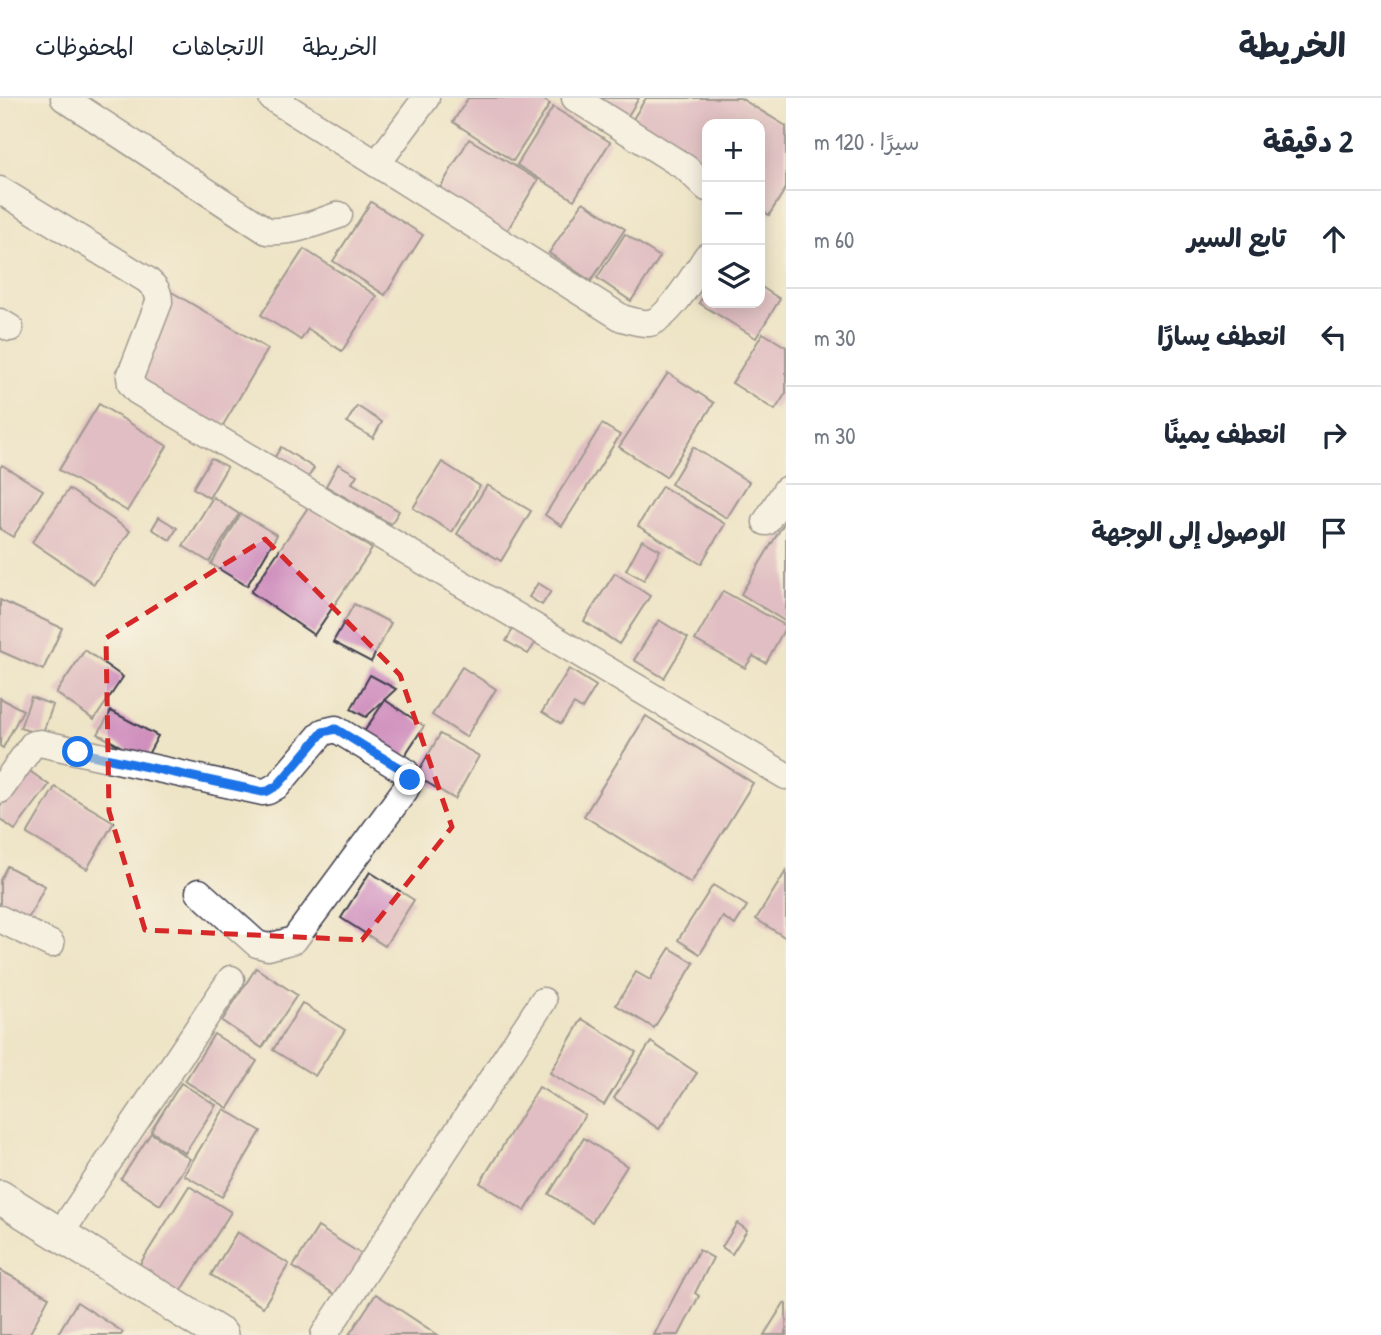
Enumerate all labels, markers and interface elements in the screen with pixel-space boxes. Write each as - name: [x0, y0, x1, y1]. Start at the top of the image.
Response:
- text: الخريطة: [1239, 23, 1346, 67]
- text: المحفوظات: [35, 30, 134, 62]
- text: الاتجاهات: [172, 30, 265, 62]
- text: الخريطة: [303, 30, 377, 62]
- map controls: [702, 119, 765, 308]
- button: +: [702, 119, 765, 182]
- text: 2 دقيقة: [1263, 121, 1353, 161]
- text: سيرًا · 120 m: [814, 126, 920, 157]
- button: −: [702, 182, 765, 245]
- text: تابع السير: [1187, 220, 1286, 255]
- icon: ahead: [1315, 220, 1353, 258]
- text: 60 m: [814, 224, 854, 255]
- button: layers: [702, 245, 765, 308]
- text: انعطف يسارًا: [1157, 318, 1286, 353]
- icon: left: [1315, 318, 1353, 356]
- text: 30 m: [814, 322, 856, 353]
- text: انعطف يمينًا: [1164, 416, 1286, 451]
- icon: right: [1315, 416, 1353, 454]
- text: 30 m: [814, 420, 856, 451]
- text: الوصول إلى الوجهة: [1091, 514, 1286, 549]
- icon: arrive: [1315, 514, 1353, 552]
- route start: [62, 736, 93, 767]
- route end: [394, 764, 425, 795]

